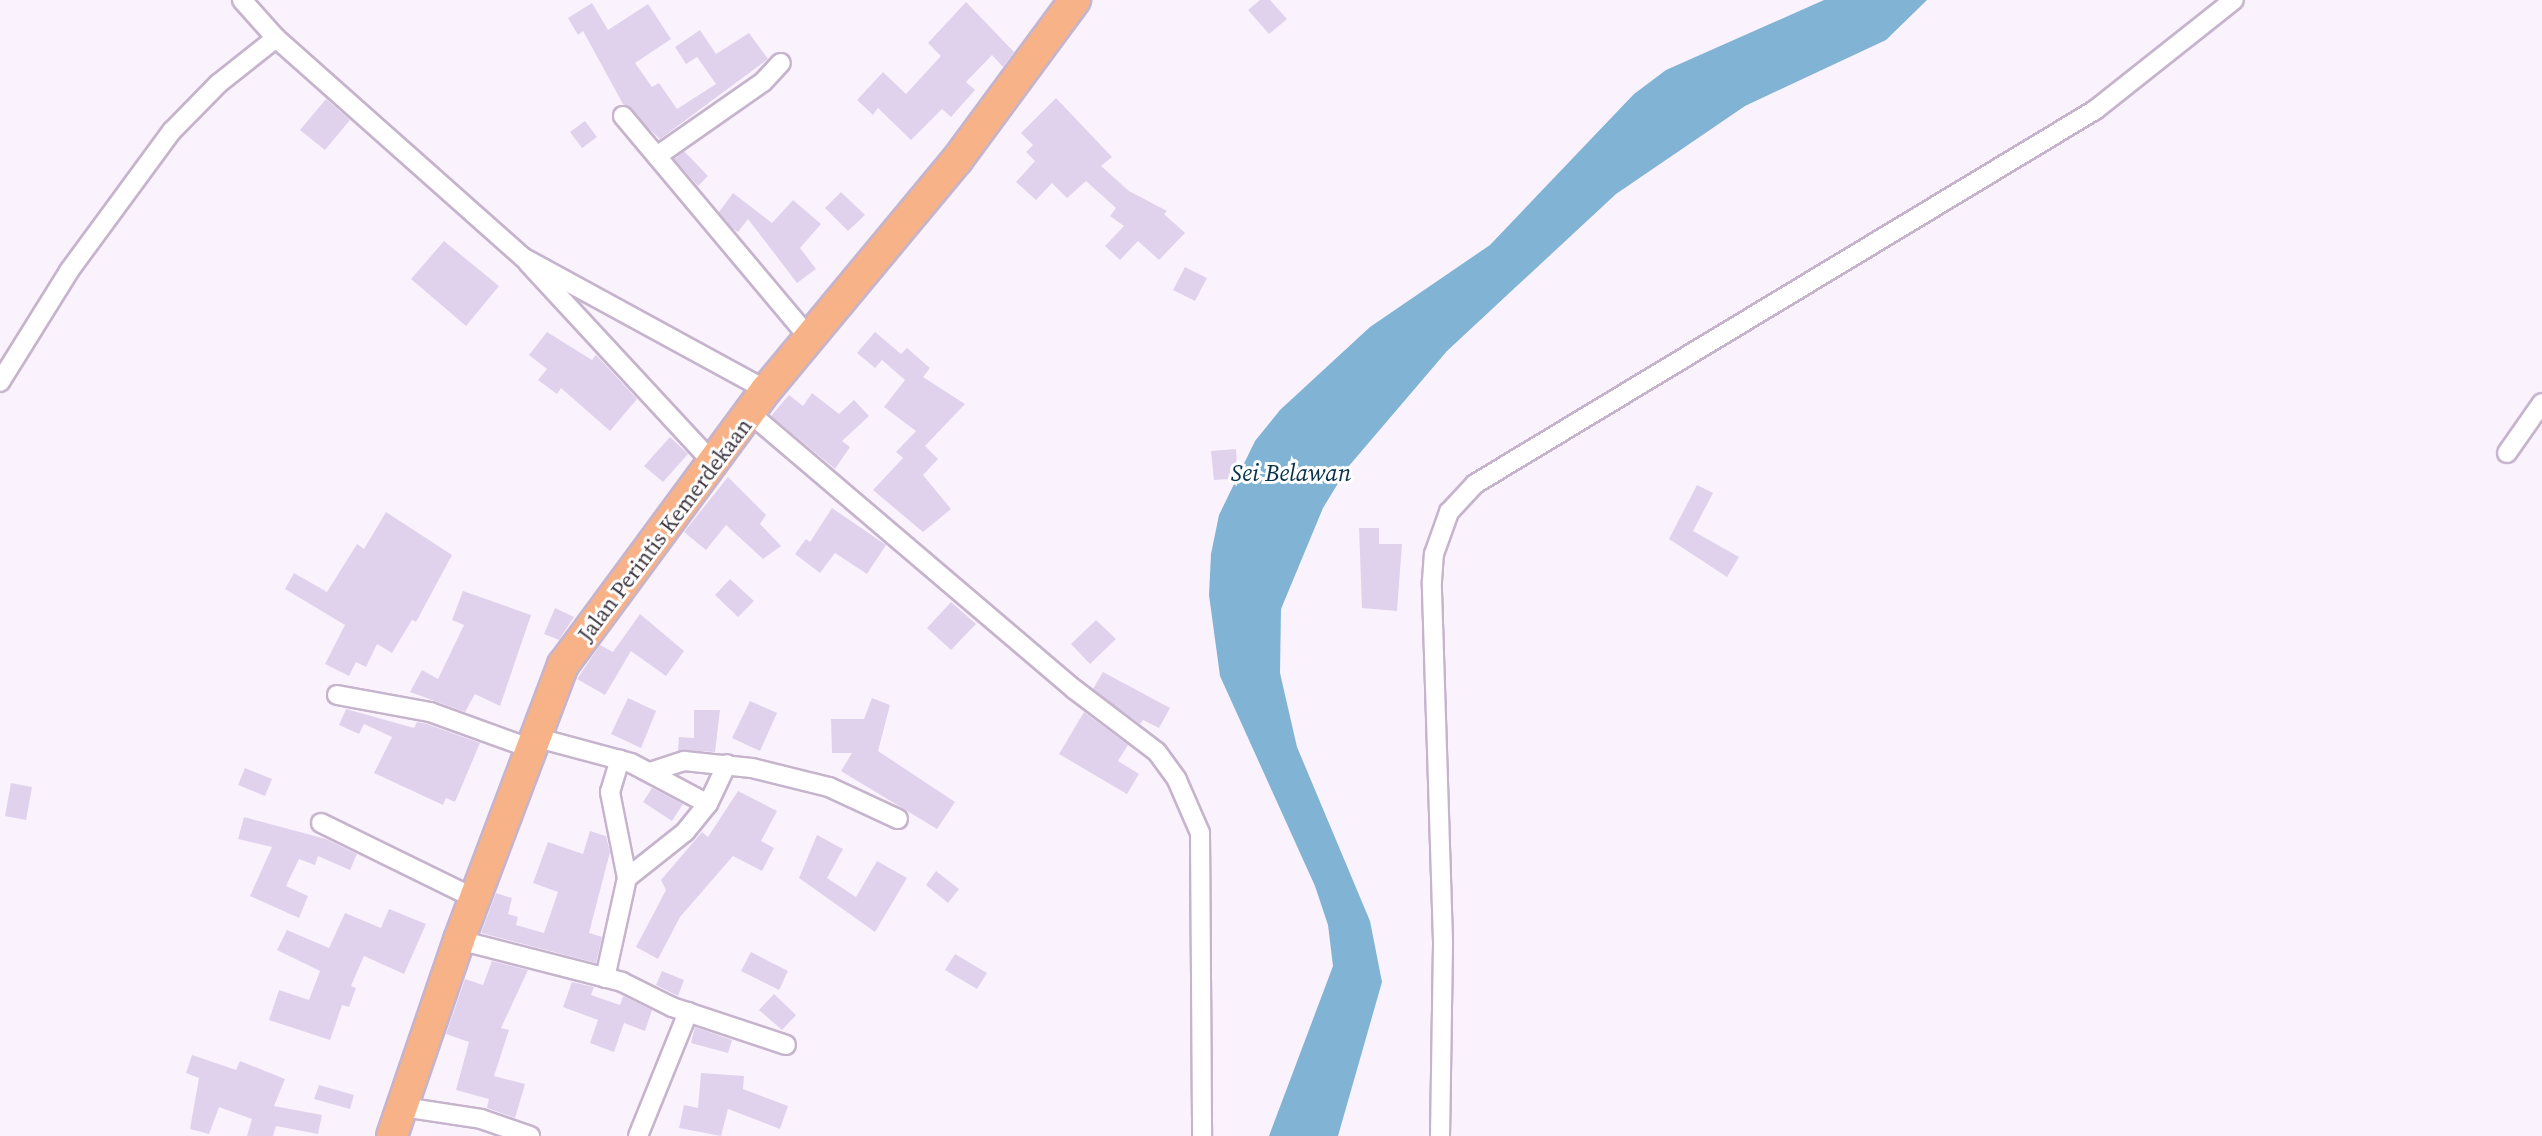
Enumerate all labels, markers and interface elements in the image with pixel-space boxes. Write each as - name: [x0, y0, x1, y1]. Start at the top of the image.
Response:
- street label: Jalan Perintis Kemerdekaan: [572, 413, 758, 647]
- water label: Sei Belawan: [1231, 459, 1351, 487]

